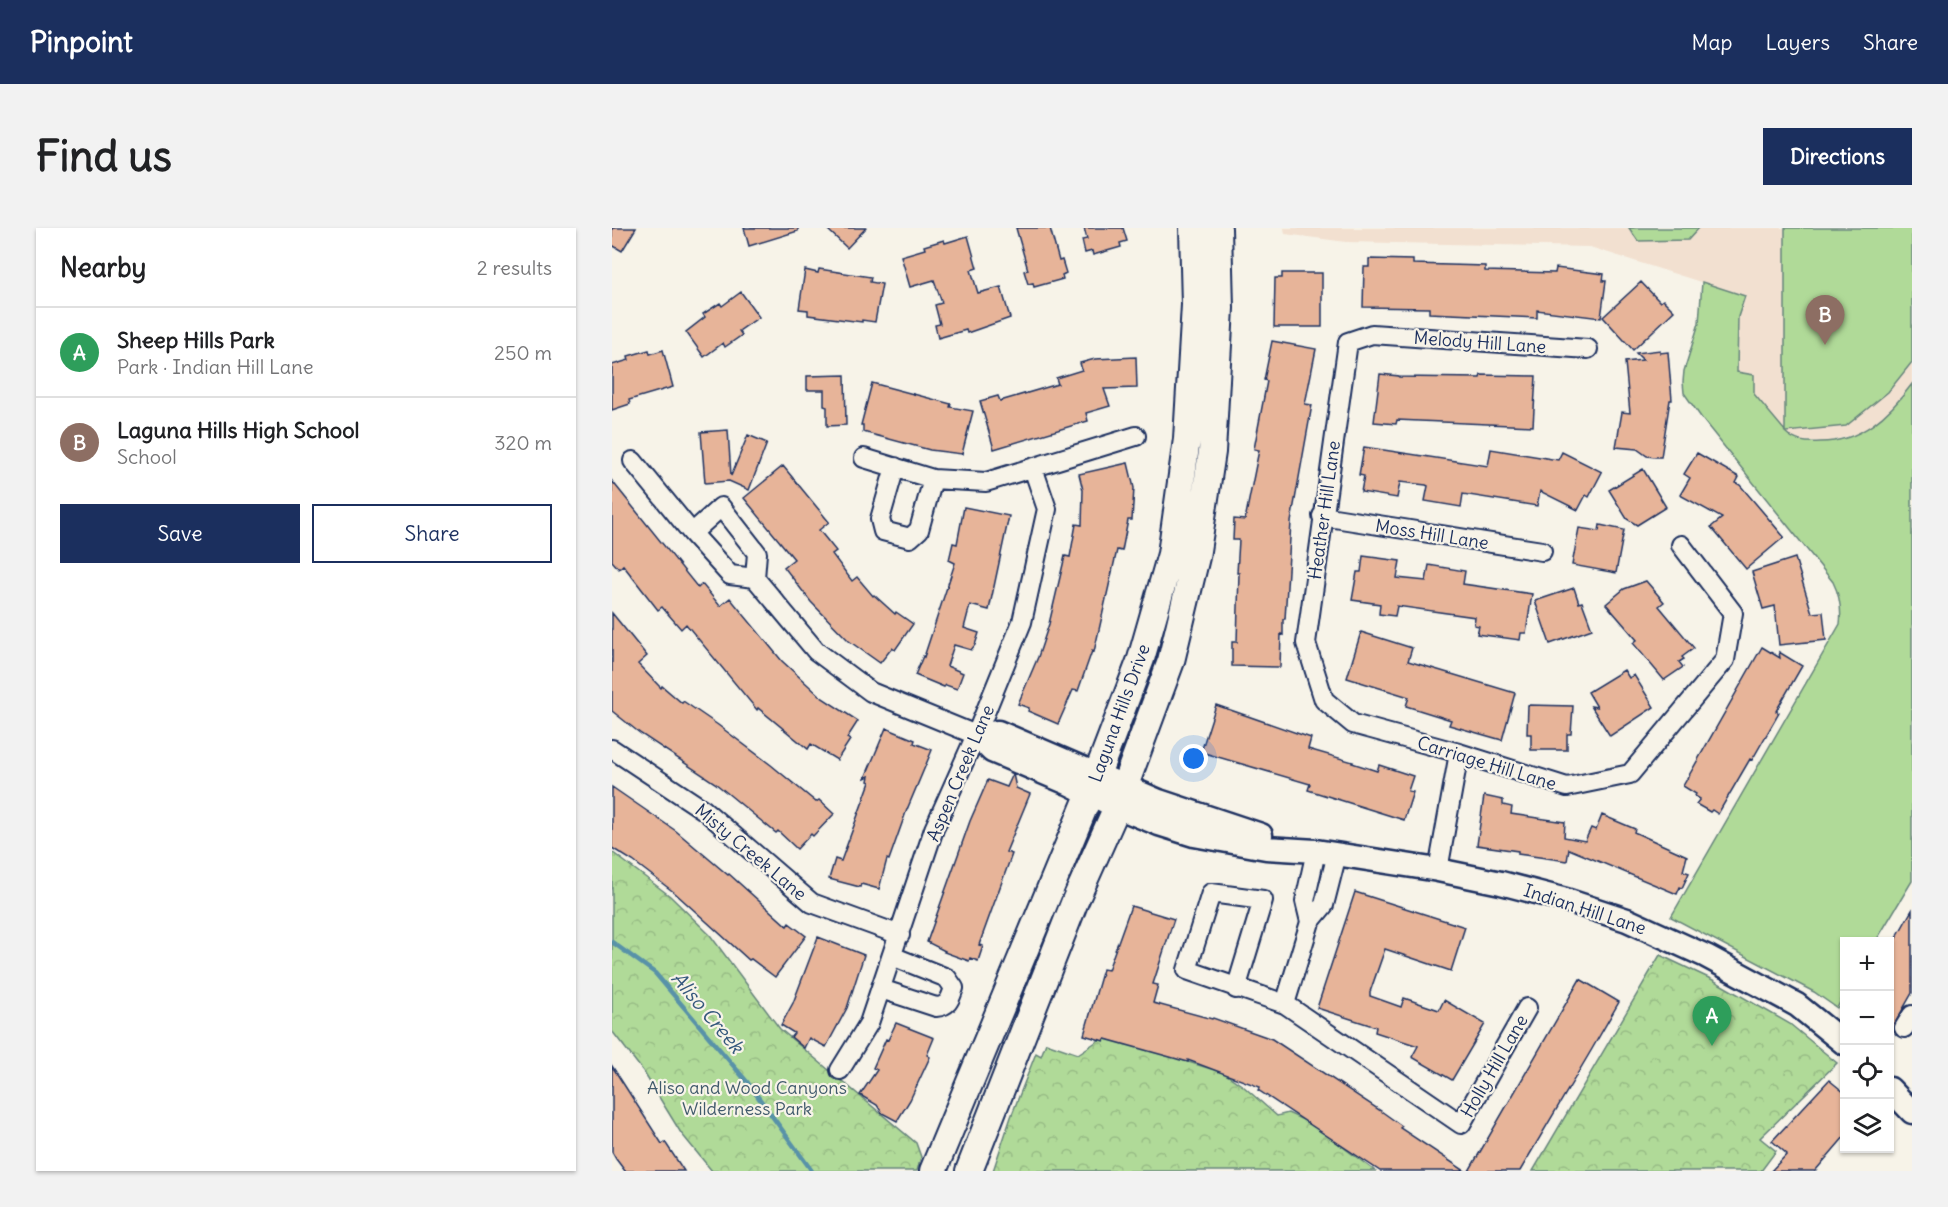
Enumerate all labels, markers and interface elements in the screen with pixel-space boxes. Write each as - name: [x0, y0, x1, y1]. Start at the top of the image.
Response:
- text: Pinpoint: [30, 24, 133, 60]
- text: Map: [1692, 29, 1732, 56]
- text: Layers: [1765, 29, 1830, 56]
- text: Share: [1863, 29, 1918, 56]
- button: Directions: [1763, 128, 1912, 185]
- text: Find us: [36, 130, 172, 182]
- text: Nearby: [60, 251, 146, 284]
- text: 2 results: [477, 255, 552, 280]
- pin: B: [1806, 296, 1844, 345]
- text: Sheep Hills Park: [117, 326, 275, 354]
- street label: Melody Hill Lane: [1413, 326, 1547, 358]
- text: A: [73, 340, 86, 365]
- text: 250 m: [494, 340, 552, 365]
- text: Park · Indian Hill Lane: [117, 354, 314, 379]
- text: Laguna Hills High School: [117, 416, 360, 444]
- text: B: [73, 430, 86, 455]
- text: 320 m: [494, 430, 552, 455]
- street label: Heather Hill Lane: [1303, 439, 1345, 581]
- text: School: [117, 444, 177, 469]
- button: Save: [60, 504, 300, 563]
- button: Share: [312, 504, 552, 563]
- street label: Moss Hill Lane: [1374, 514, 1490, 554]
- street label: Laguna Hills Drive: [1083, 641, 1155, 785]
- street label: Aspen Creek Lane: [921, 701, 999, 845]
- street label: Carriage Hill Lane: [1415, 731, 1559, 795]
- your location: [1179, 744, 1208, 773]
- street label: Misty Creek Lane: [690, 799, 812, 905]
- street label: Indian Hill Lane: [1521, 878, 1649, 940]
- map controls: [1840, 937, 1894, 1153]
- button: +: [1840, 937, 1894, 991]
- water label: Aliso Creek: [667, 966, 751, 1059]
- button: −: [1840, 991, 1894, 1045]
- pin: A: [1692, 996, 1732, 1046]
- street label: Holly Hill Lane: [1455, 1010, 1533, 1122]
- button: locate: [1840, 1045, 1894, 1099]
- park label: Aliso and Wood Canyons Wilderness Park: [647, 1076, 847, 1120]
- button: layers: [1840, 1099, 1894, 1153]

